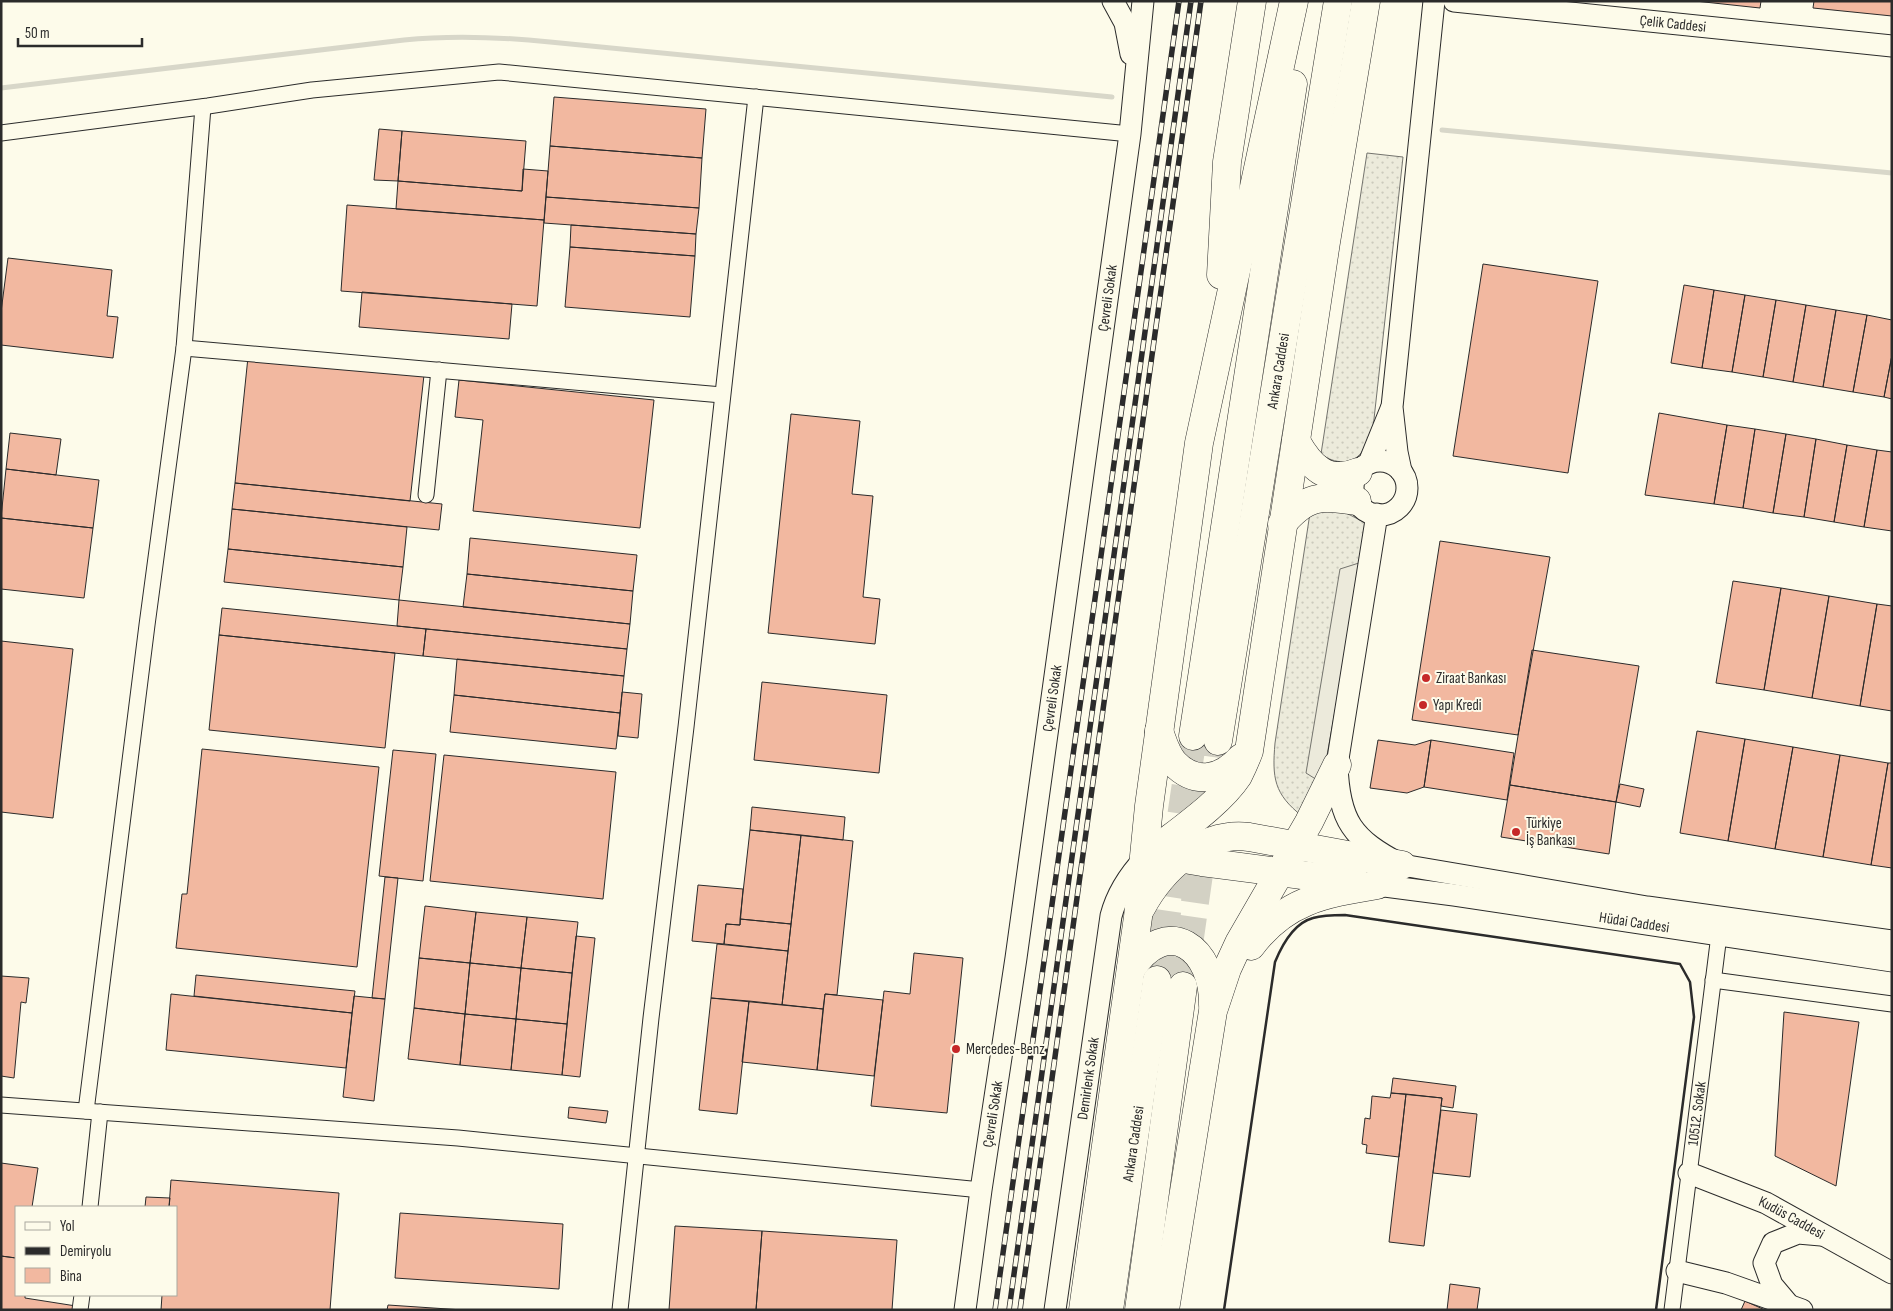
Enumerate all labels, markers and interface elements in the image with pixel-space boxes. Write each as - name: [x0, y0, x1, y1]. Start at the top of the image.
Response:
- street label: Çelik Caddesi: [1639, 11, 1707, 36]
- scale bar: [18, 15, 141, 47]
- text: 50 m: [25, 24, 50, 43]
- street label: Çevreli Sokak: [1093, 263, 1121, 333]
- street label: Ankara Caddesi: [1262, 331, 1294, 411]
- street label: Çevreli Sokak: [1038, 663, 1066, 733]
- place label: Ziraat Bankası: [1436, 669, 1506, 688]
- marker: Ziraat Bankası: [1420, 672, 1432, 684]
- place label: Yapı Kredi: [1433, 696, 1482, 715]
- marker: Yapı Kredi: [1417, 699, 1429, 711]
- place label: Türkiye İş Bankası: [1526, 814, 1575, 850]
- marker: Türkiye İş Bankası: [1510, 826, 1522, 838]
- street label: Hüdai Caddesi: [1598, 908, 1671, 937]
- street label: Demirlenk Sokak: [1073, 1035, 1103, 1121]
- place label: Mercedes-Benz: [966, 1040, 1045, 1059]
- marker: Mercedes-Benz: [950, 1043, 962, 1055]
- street label: Çevreli Sokak: [978, 1079, 1007, 1149]
- street label: 10512. Sokak: [1683, 1080, 1710, 1147]
- street label: Ankara Caddesi: [1118, 1104, 1148, 1184]
- street label: Kudüs Caddesi: [1756, 1192, 1828, 1243]
- legend: [15, 1206, 178, 1296]
- text: Yol: [60, 1217, 75, 1236]
- text: Demiryolu: [60, 1242, 111, 1261]
- text: Bina: [60, 1267, 82, 1286]

